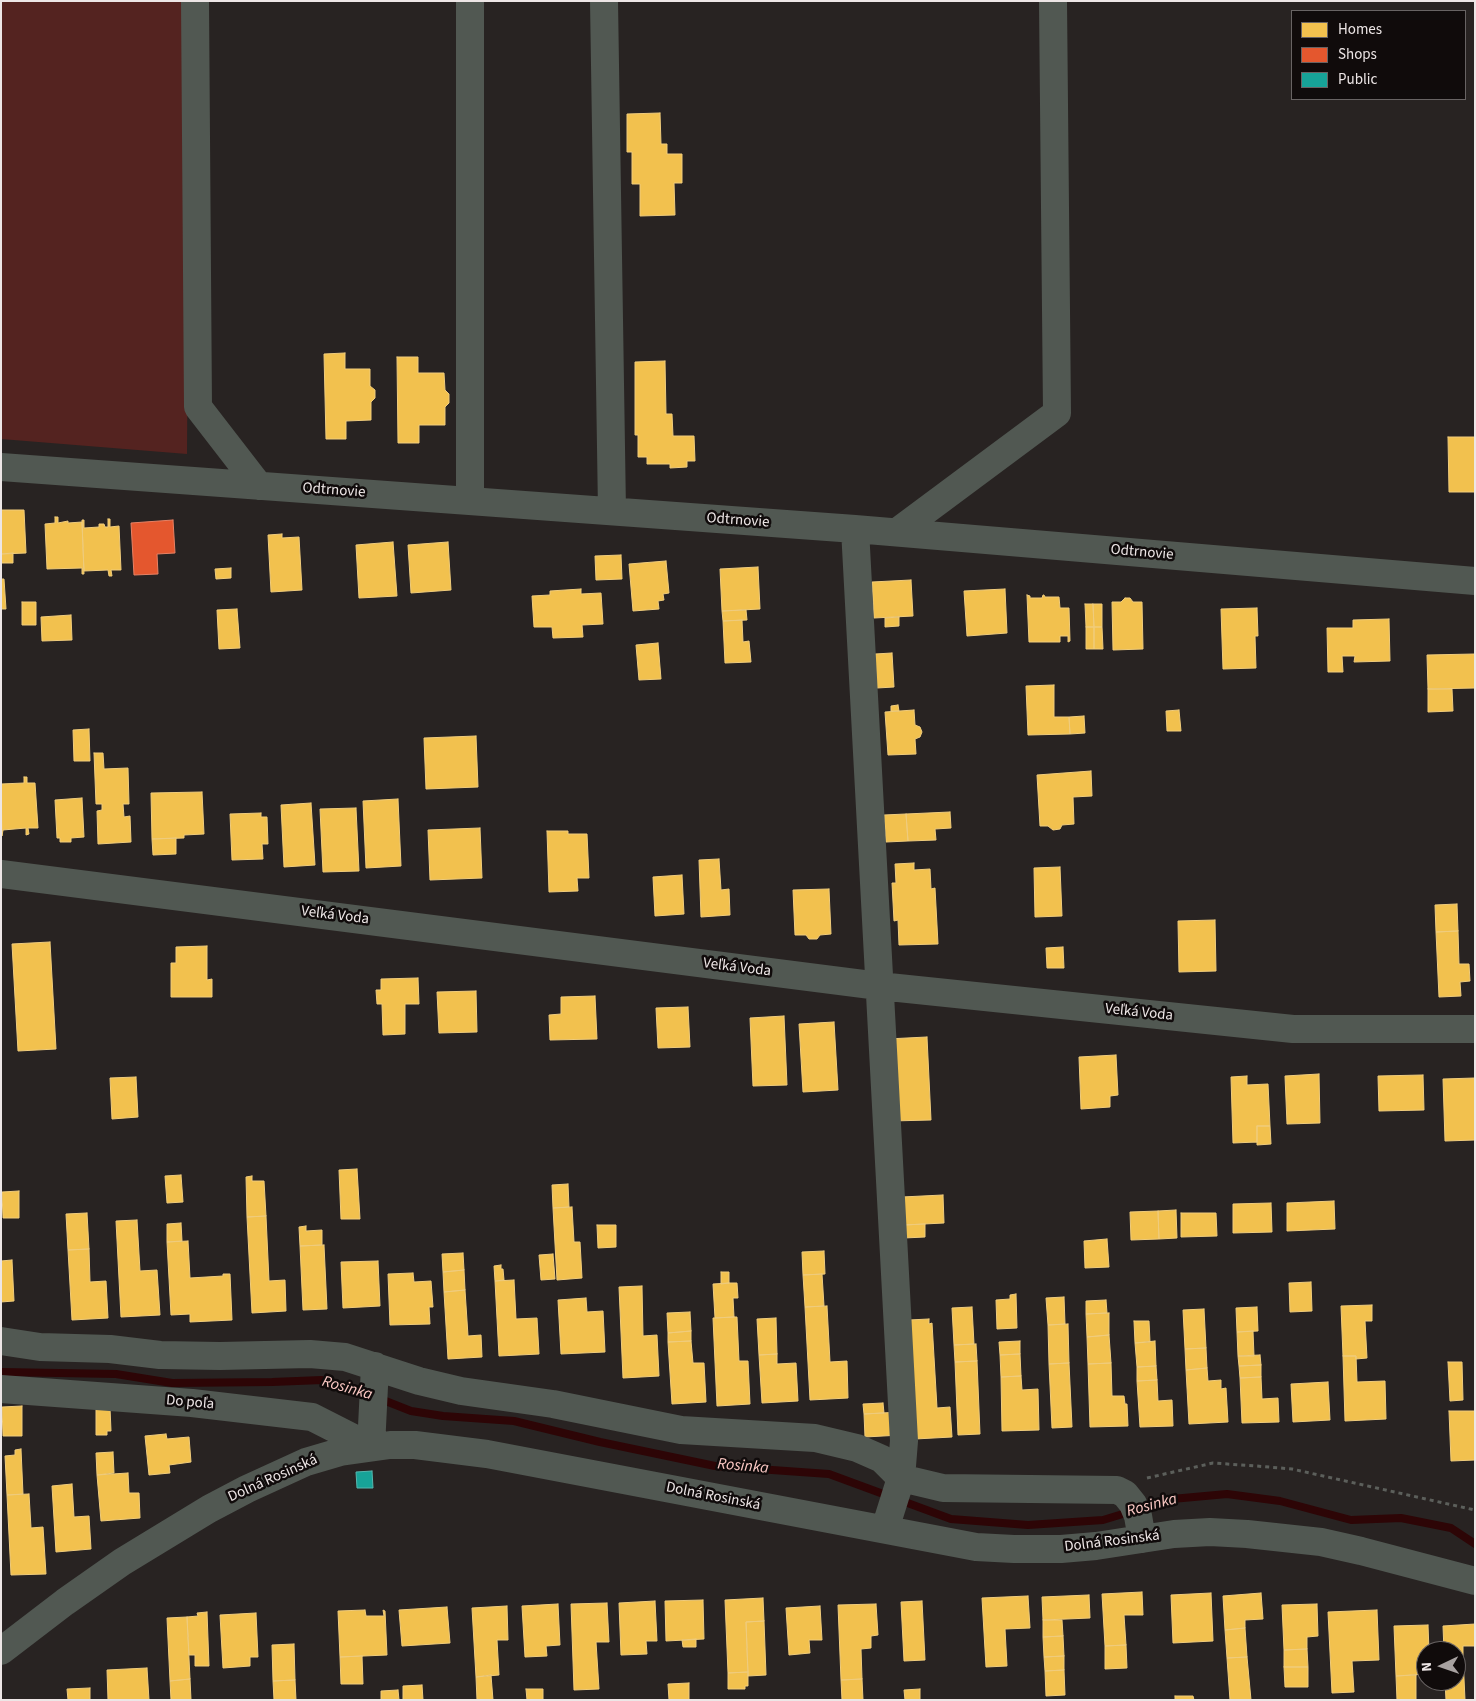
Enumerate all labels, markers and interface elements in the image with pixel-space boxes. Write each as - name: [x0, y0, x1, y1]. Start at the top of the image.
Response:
- legend: [1291, 10, 1466, 100]
- text: Homes: [1338, 19, 1382, 40]
- text: Shops: [1338, 44, 1377, 65]
- text: Public: [1338, 69, 1377, 90]
- street label: Odtrnovie: [302, 480, 366, 502]
- street label: Odtrnovie: [706, 510, 770, 532]
- street label: Odtrnovie: [1110, 541, 1174, 565]
- street label: Veľká Voda: [300, 903, 370, 929]
- street label: Veľká Voda: [702, 955, 772, 981]
- street label: Veľká Voda: [1104, 1000, 1174, 1026]
- water label: Rosinka: [320, 1373, 374, 1405]
- street label: Do poľa: [165, 1392, 215, 1414]
- street label: Dolná Rosinská: [226, 1451, 320, 1507]
- water label: Rosinka: [717, 1455, 769, 1479]
- street label: Dolná Rosinská: [664, 1479, 762, 1515]
- water label: Rosinka: [1125, 1490, 1179, 1522]
- street label: Dolná Rosinská: [1063, 1527, 1161, 1557]
- north arrow: [1416, 1641, 1466, 1691]
- text: N: [1417, 1662, 1437, 1672]

